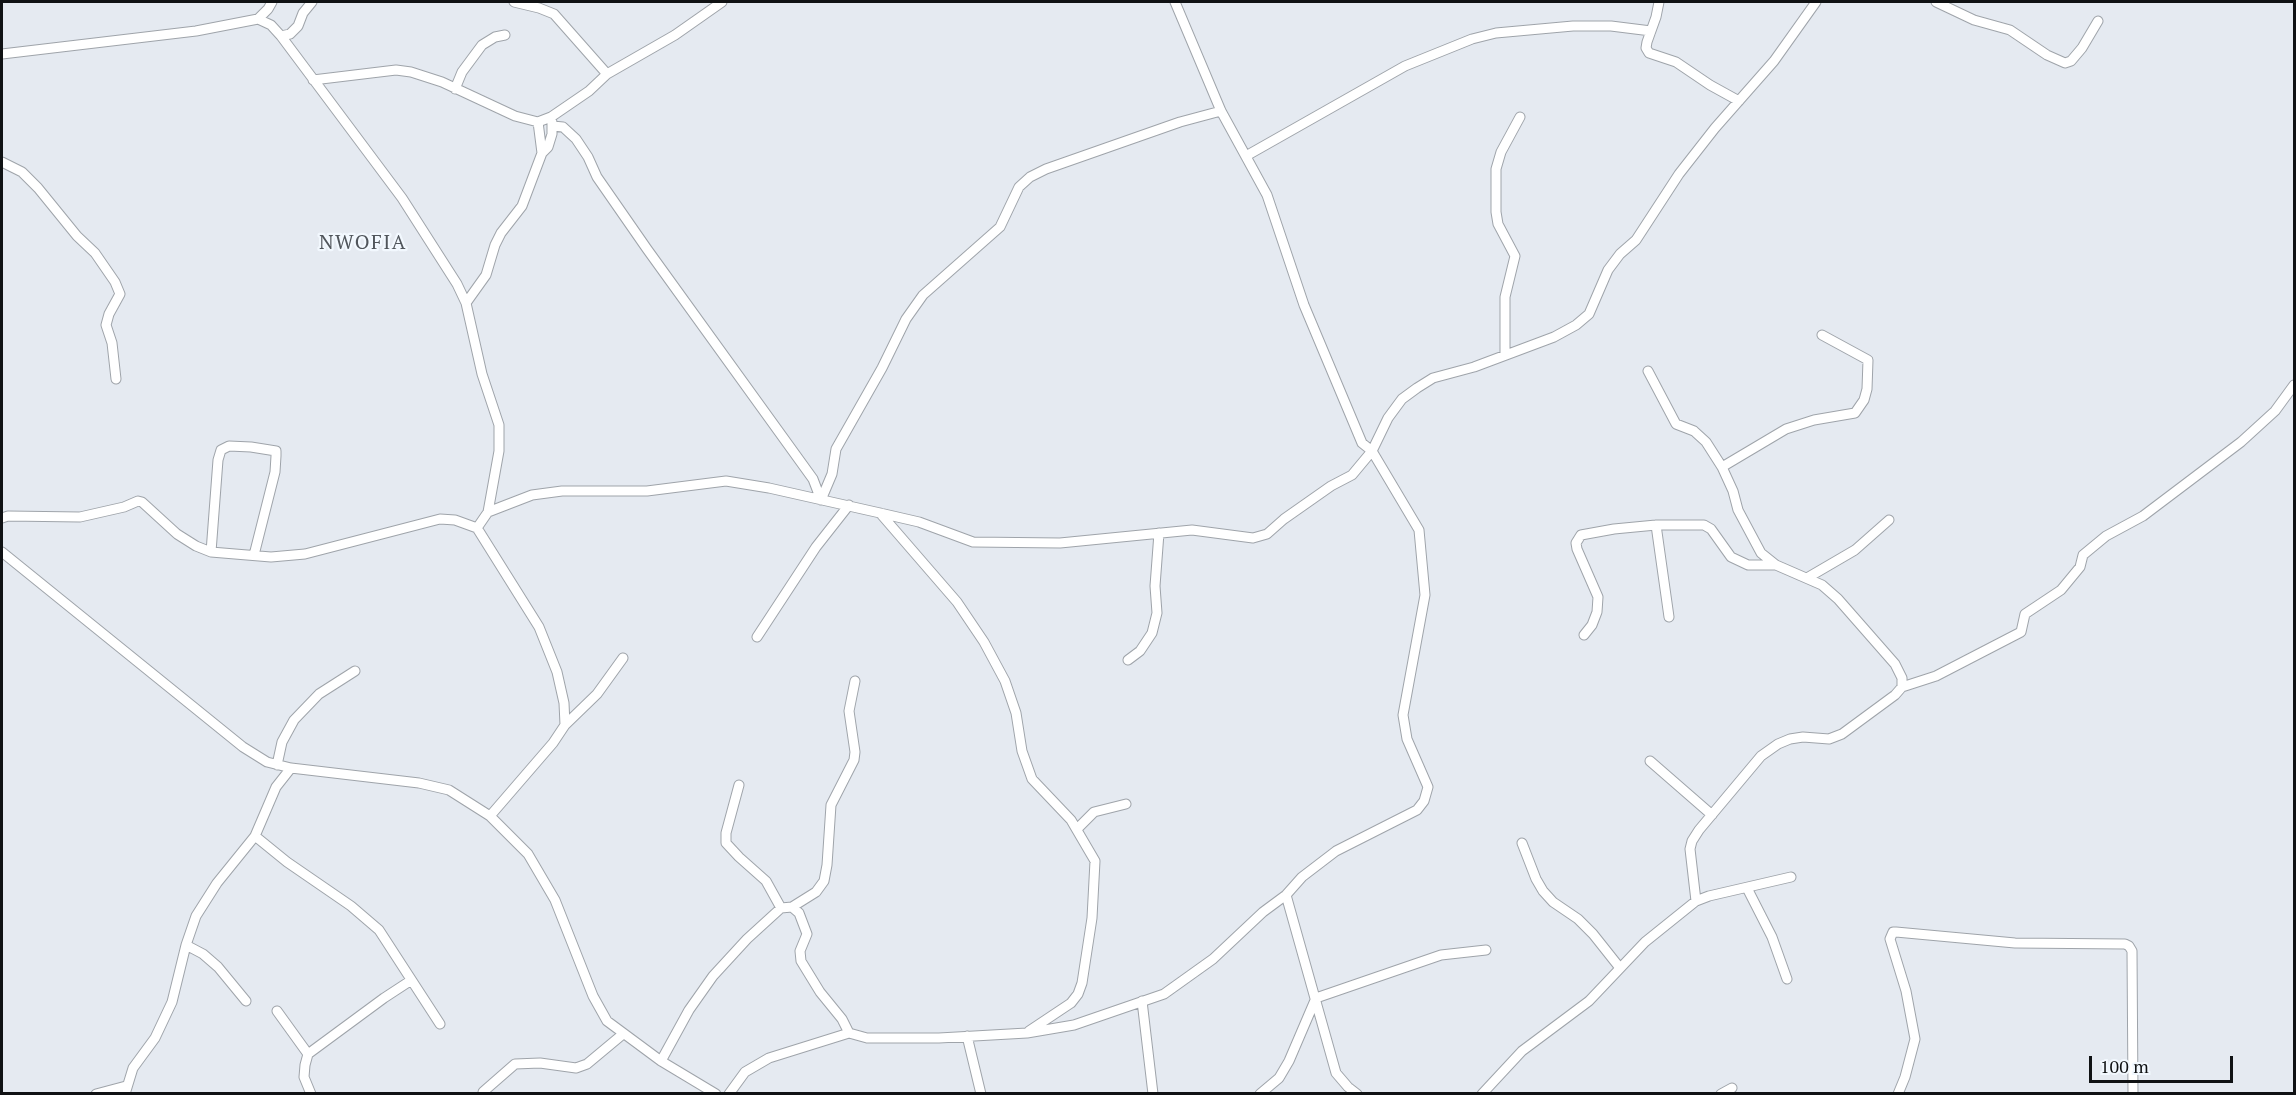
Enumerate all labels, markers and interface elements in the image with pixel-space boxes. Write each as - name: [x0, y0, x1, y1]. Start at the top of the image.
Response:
- district label: NWOFIA: [319, 231, 407, 255]
- scale bar: [2092, 1044, 2236, 1082]
- text: 100 m: [2100, 1054, 2149, 1078]

